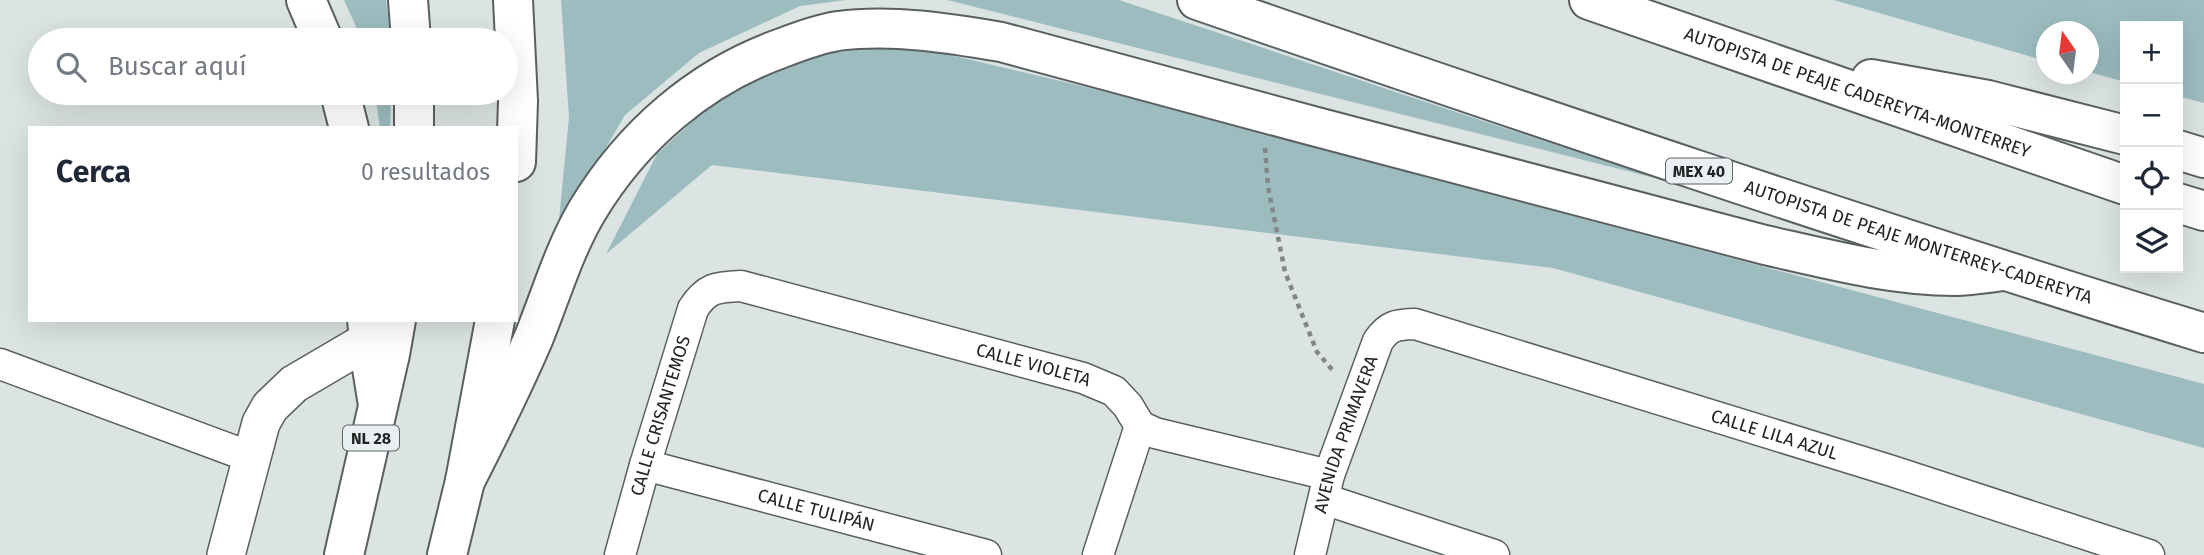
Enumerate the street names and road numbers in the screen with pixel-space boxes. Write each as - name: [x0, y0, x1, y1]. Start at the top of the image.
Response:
- street label: AUTOPISTA DE PEAJE CADEREYTA-MONTERREY: [1681, 23, 2034, 163]
- road number: MEX 40: [1666, 158, 1732, 183]
- street label: AUTOPISTA DE PEAJE MONTERREY-CADEREYTA: [1742, 176, 2096, 309]
- street label: CALLE CRISANTEMOS: [626, 333, 695, 498]
- street label: CALLE VIOLETA: [974, 339, 1095, 391]
- street label: AVENIDA PRIMAVERA: [1309, 352, 1383, 515]
- street label: CALLE LILA AZUL: [1708, 405, 1841, 465]
- road number: NL 28: [343, 426, 399, 450]
- street label: CALLE TULIPÁN: [755, 484, 877, 536]

